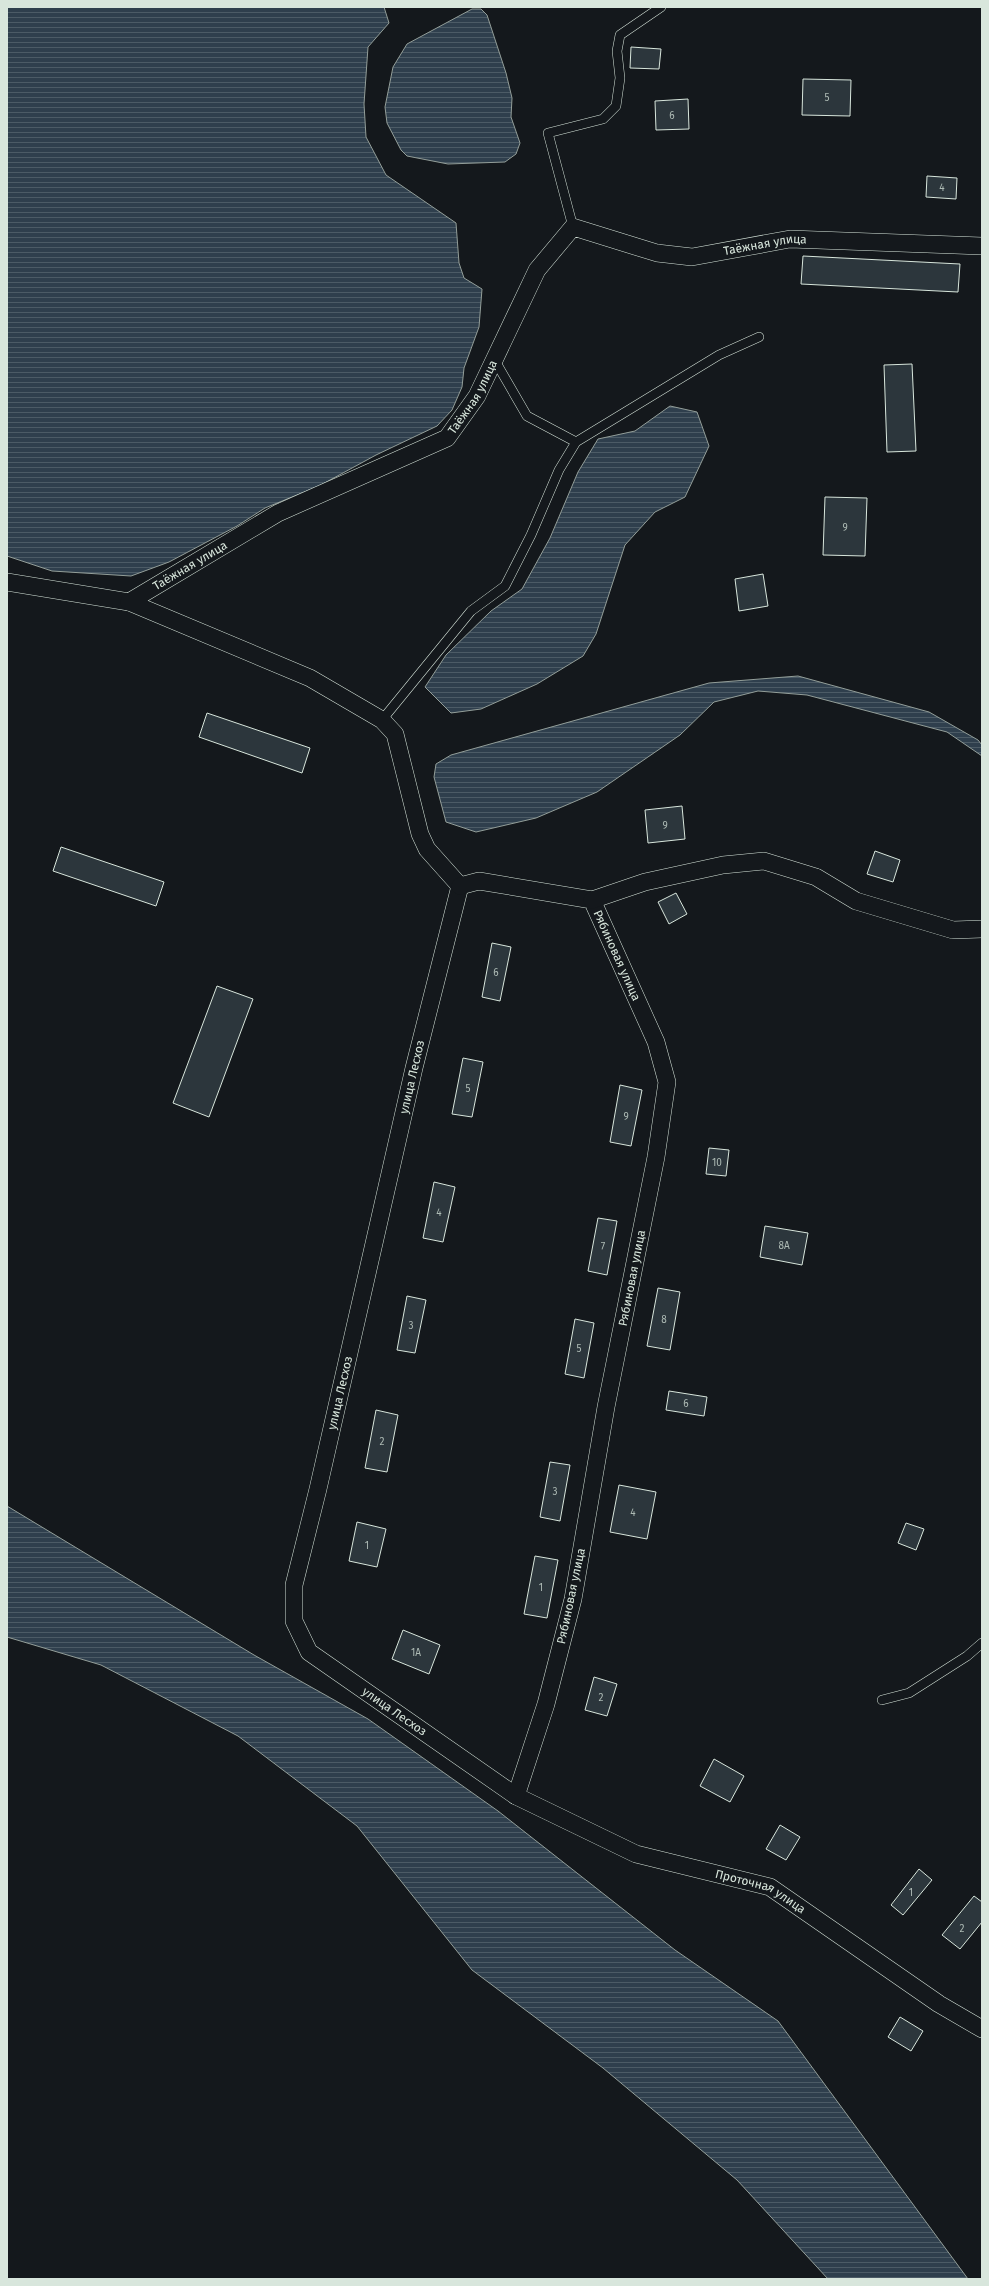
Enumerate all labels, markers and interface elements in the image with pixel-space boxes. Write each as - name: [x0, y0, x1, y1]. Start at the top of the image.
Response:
- house number: 5: [824, 92, 830, 104]
- house number: 6: [669, 110, 675, 122]
- house number: 4: [939, 182, 945, 194]
- street label: Таёжная улица: [722, 232, 807, 258]
- street label: Таёжная улица: [445, 358, 500, 437]
- house number: 9: [842, 522, 848, 534]
- street label: Таёжная улица: [150, 538, 230, 593]
- house number: 9: [662, 820, 668, 832]
- street label: Рябиновая улица: [590, 908, 643, 1003]
- house number: 6: [493, 967, 499, 979]
- street label: улица Лесхоз: [397, 1039, 427, 1115]
- house number: 5: [465, 1083, 471, 1095]
- house number: 9: [623, 1111, 629, 1123]
- house number: 10: [712, 1157, 722, 1169]
- house number: 4: [436, 1207, 442, 1219]
- street label: Рябиновая улица: [616, 1229, 648, 1327]
- house number: 8А: [778, 1240, 790, 1252]
- house number: 7: [601, 1241, 606, 1253]
- house number: 8: [661, 1314, 667, 1326]
- house number: 3: [409, 1320, 414, 1332]
- house number: 5: [576, 1343, 582, 1355]
- street label: улица Лесхоз: [325, 1355, 355, 1431]
- house number: 6: [683, 1398, 689, 1410]
- house number: 2: [380, 1436, 385, 1448]
- house number: 3: [553, 1486, 558, 1498]
- house number: 4: [630, 1507, 636, 1519]
- house number: 1: [365, 1540, 369, 1552]
- street label: Рябиновая улица: [554, 1547, 588, 1645]
- house number: 1: [539, 1582, 543, 1594]
- house number: 1А: [411, 1647, 421, 1659]
- street label: улица Лесхоз: [360, 1684, 429, 1739]
- house number: 2: [599, 1692, 604, 1704]
- street label: Проточная улица: [714, 1867, 808, 1916]
- house number: 1: [909, 1887, 913, 1899]
- house number: 2: [960, 1923, 965, 1935]

